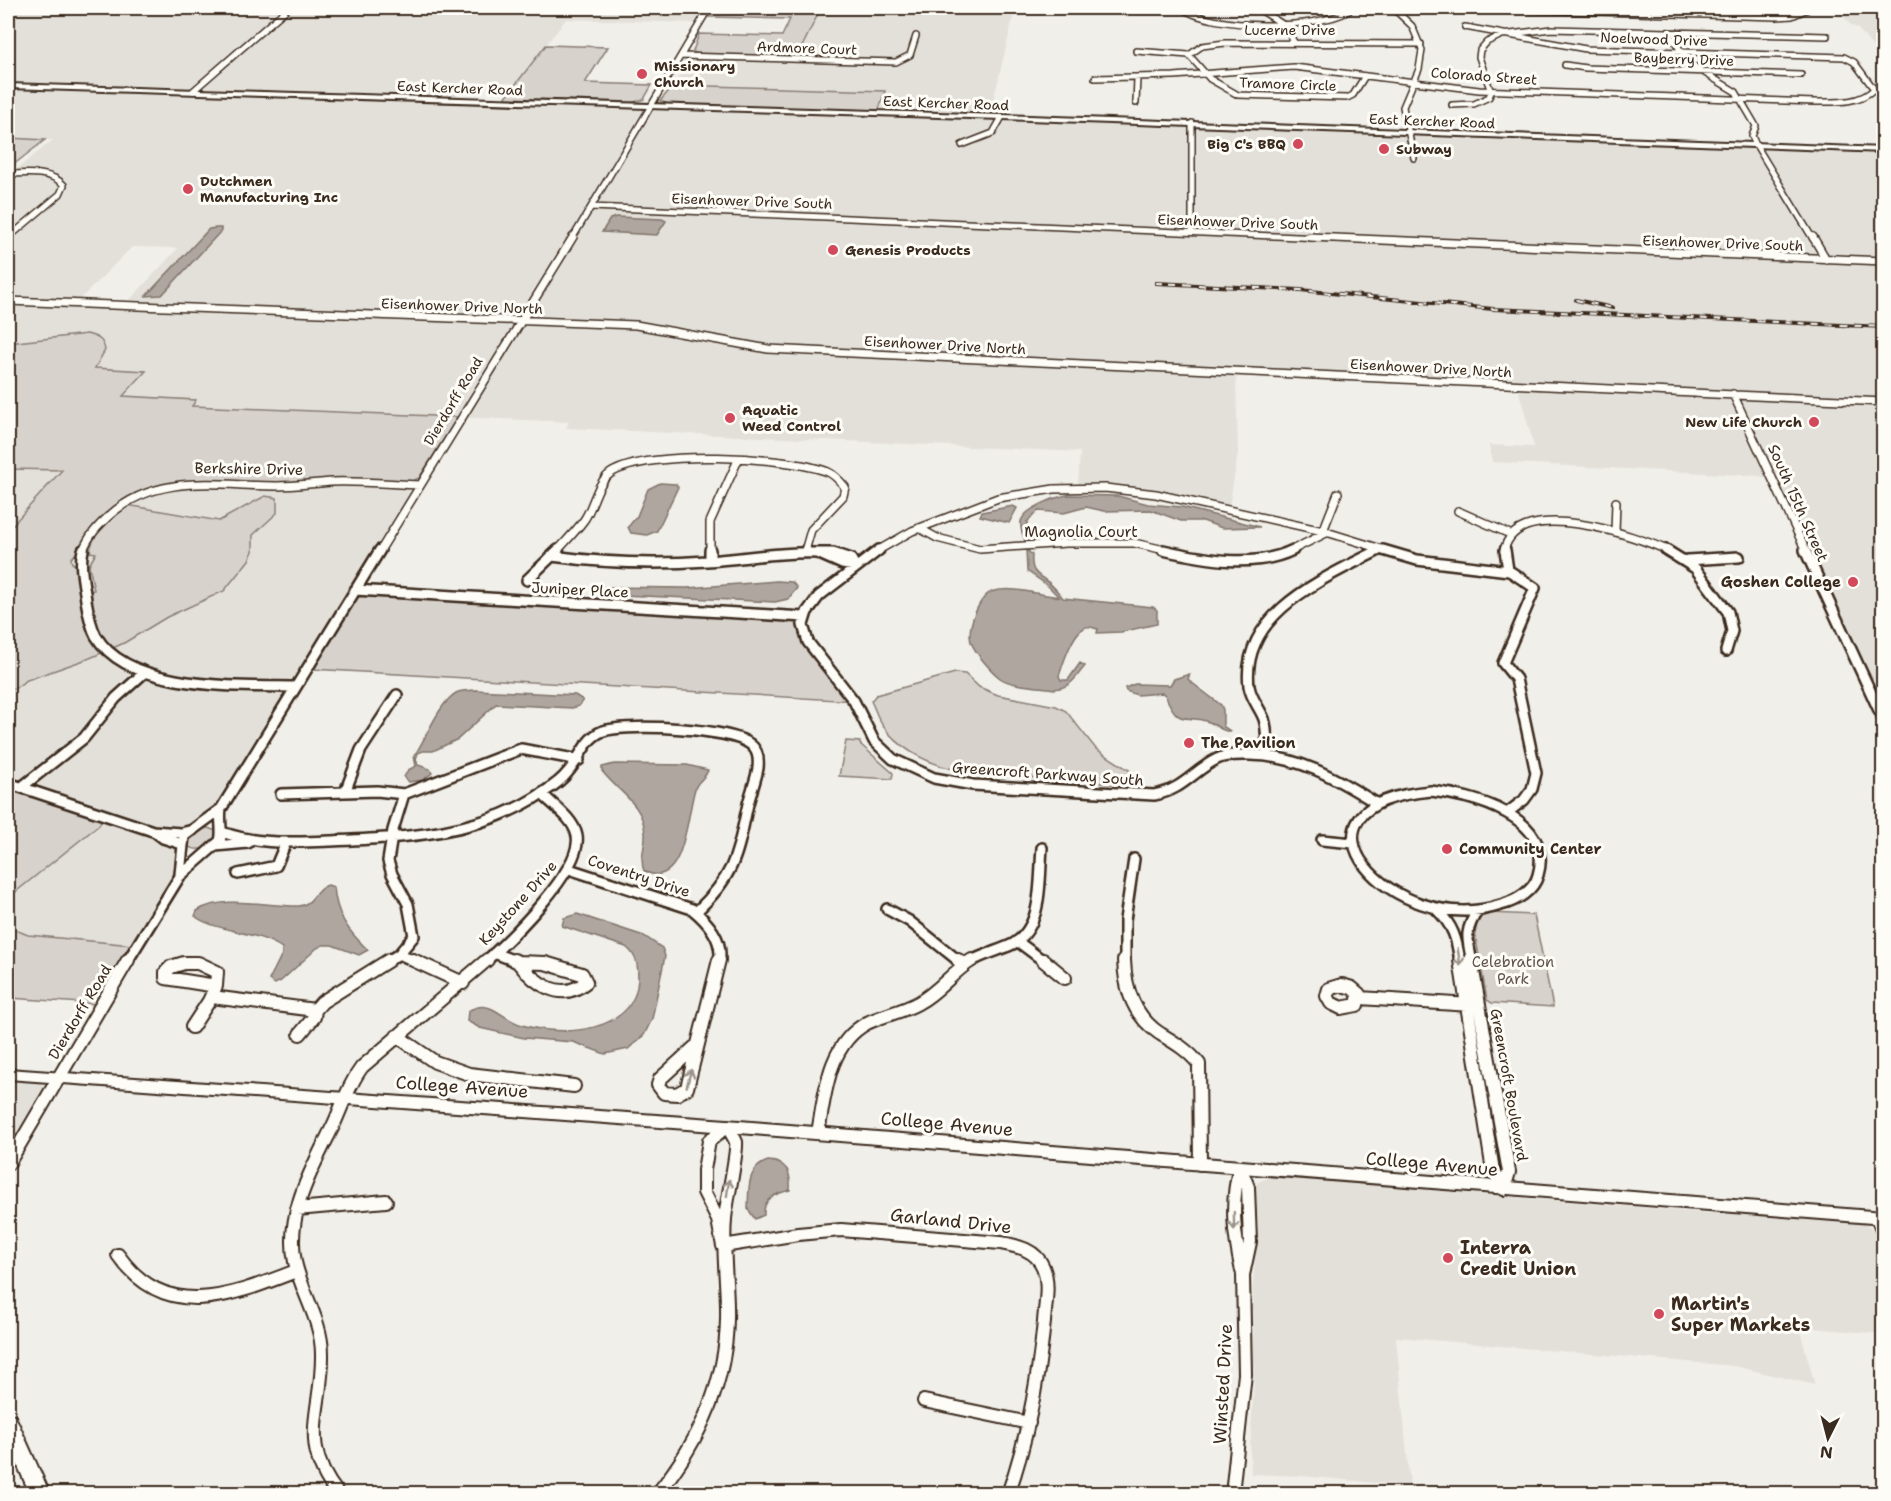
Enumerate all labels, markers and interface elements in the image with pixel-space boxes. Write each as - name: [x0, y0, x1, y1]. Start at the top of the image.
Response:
- street label: Lucerne Drive: [1244, 21, 1336, 39]
- street label: Noelwood Drive: [1600, 28, 1708, 50]
- street label: Ardmore Court: [756, 37, 858, 59]
- street label: Bayberry Drive: [1634, 48, 1734, 70]
- place label: Missionary Church: [654, 57, 735, 91]
- street label: Colorado Street: [1430, 63, 1538, 89]
- marker: Missionary Church: [635, 67, 649, 81]
- street label: Tramore Circle: [1239, 73, 1337, 95]
- street label: East Kercher Road: [397, 77, 524, 99]
- street label: East Kercher Road: [883, 92, 1010, 114]
- street label: East Kercher Road: [1369, 110, 1496, 132]
- place label: Big C's BBQ: [1207, 135, 1286, 153]
- marker: Big C's BBQ: [1291, 137, 1305, 151]
- place label: Subway: [1396, 140, 1452, 158]
- marker: Subway: [1377, 142, 1391, 156]
- place label: Dutchmen Manufacturing Inc: [200, 172, 338, 206]
- marker: Dutchmen Manufacturing Inc: [181, 182, 195, 196]
- street label: Eisenhower Drive South: [671, 189, 833, 213]
- street label: Eisenhower Drive South: [1157, 210, 1319, 234]
- street label: Eisenhower Drive South: [1642, 231, 1804, 255]
- place label: Genesis Products: [845, 241, 971, 259]
- marker: Genesis Products: [826, 243, 840, 257]
- street label: Eisenhower Drive North: [381, 294, 543, 318]
- street label: Eisenhower Drive North: [864, 332, 1026, 358]
- street label: Dierdorff Road: [419, 353, 487, 449]
- street label: Eisenhower Drive North: [1350, 355, 1512, 381]
- place label: Aquatic Weed Control: [742, 401, 841, 435]
- marker: Aquatic Weed Control: [723, 411, 737, 425]
- place label: New Life Church: [1685, 413, 1802, 431]
- marker: New Life Church: [1807, 415, 1821, 429]
- street label: South 15th Street: [1763, 441, 1833, 565]
- street label: Berkshire Drive: [194, 458, 304, 480]
- street label: Magnolia Court: [1024, 522, 1138, 542]
- place label: Goshen College: [1721, 572, 1841, 592]
- marker: Goshen College: [1846, 575, 1860, 589]
- street label: Juniper Place: [531, 577, 629, 603]
- place label: The Pavilion: [1201, 733, 1295, 753]
- marker: The Pavilion: [1182, 736, 1196, 750]
- street label: Greencroft Parkway South: [951, 757, 1145, 791]
- place label: Community Center: [1459, 839, 1602, 859]
- marker: Community Center: [1440, 842, 1454, 856]
- street label: Coventry Drive: [585, 850, 693, 902]
- street label: Keystone Drive: [475, 856, 561, 950]
- one-way arrow: [1454, 947, 1465, 967]
- park label: Celebration Park: [1472, 952, 1554, 989]
- street label: Dierdorff Road: [44, 960, 117, 1063]
- street label: Greencroft Boulevard: [1486, 1007, 1532, 1164]
- one-way arrow: [684, 1069, 696, 1088]
- street label: College Avenue: [395, 1070, 529, 1104]
- street label: College Avenue: [880, 1106, 1014, 1142]
- street label: College Avenue: [1365, 1146, 1499, 1182]
- one-way arrow: [723, 1178, 734, 1198]
- street label: Garland Drive: [889, 1203, 1013, 1239]
- one-way arrow: [1229, 1211, 1240, 1231]
- place label: Interra Credit Union: [1460, 1236, 1576, 1281]
- marker: Interra Credit Union: [1441, 1251, 1455, 1265]
- place label: Martin's Super Markets: [1671, 1292, 1810, 1337]
- marker: Martin's Super Markets: [1652, 1307, 1666, 1321]
- street label: Winsted Drive: [1208, 1323, 1238, 1445]
- north arrow: [1798, 1408, 1858, 1468]
- text: N: [1819, 1441, 1834, 1464]

